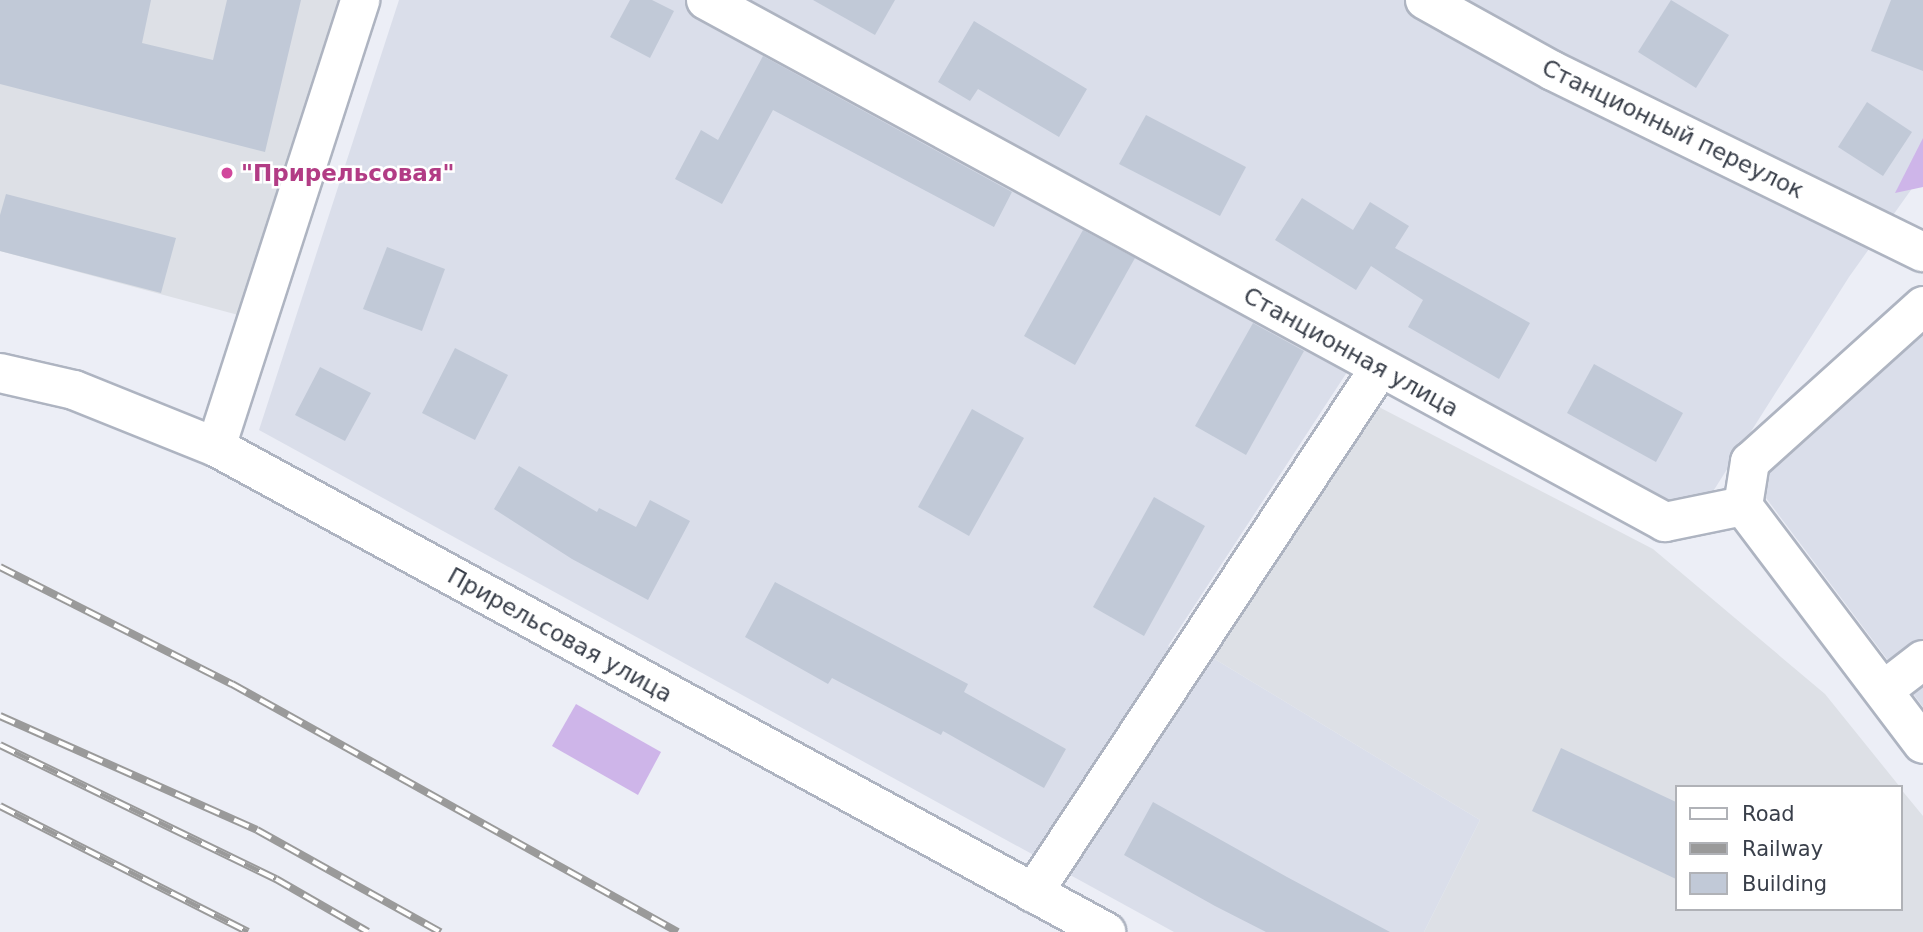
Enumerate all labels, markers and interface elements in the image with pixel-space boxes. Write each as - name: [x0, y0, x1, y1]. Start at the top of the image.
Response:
- street label: Станционный переулок: [1538, 53, 1808, 205]
- place label: "Прирельсовая": [241, 159, 455, 187]
- marker: "Прирельсовая": [219, 165, 235, 181]
- street label: Станционная улица: [1239, 281, 1463, 423]
- street label: Прирельсовая улица: [443, 562, 677, 708]
- legend: [1674, 785, 1902, 911]
- text: Road: [1742, 802, 1795, 826]
- text: Railway: [1742, 837, 1823, 861]
- text: Building: [1742, 872, 1827, 896]

